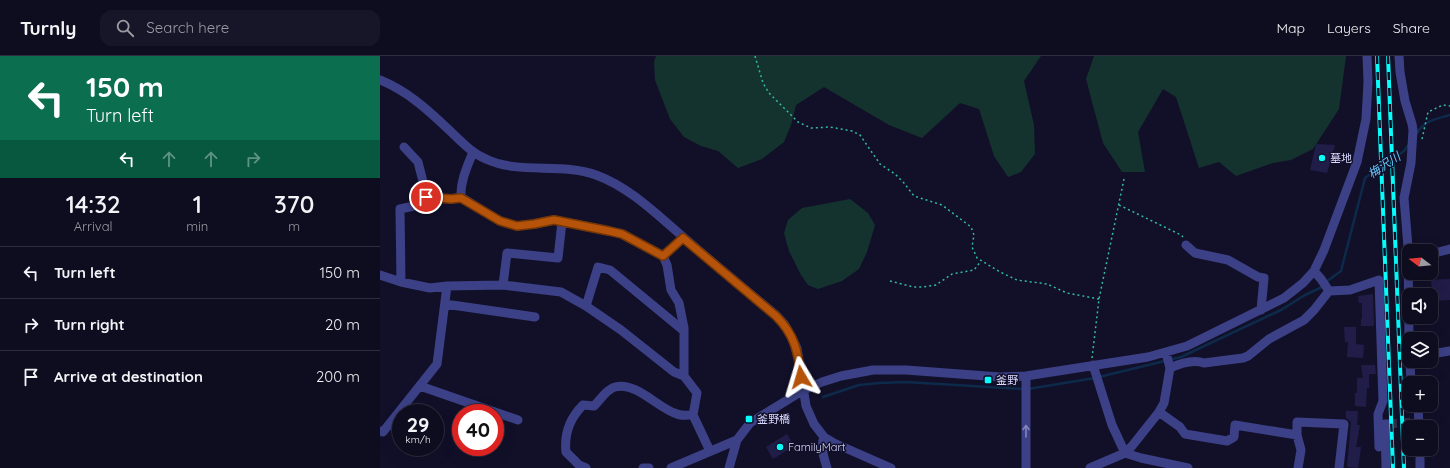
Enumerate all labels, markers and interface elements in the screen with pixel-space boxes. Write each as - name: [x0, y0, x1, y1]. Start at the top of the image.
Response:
- search box: [100, 10, 380, 46]
- text: Turnly: [20, 16, 76, 40]
- icon: search: [114, 17, 136, 39]
- text: Search here: [146, 18, 229, 37]
- text: Map: [1276, 19, 1305, 37]
- text: Layers: [1327, 19, 1371, 37]
- text: Share: [1393, 19, 1430, 37]
- text: 150 m: [86, 69, 164, 104]
- icon: left: [20, 72, 72, 124]
- text: Turn left: [86, 104, 154, 127]
- icon: left: [116, 148, 138, 170]
- icon: ahead: [158, 148, 180, 170]
- icon: ahead: [200, 148, 222, 170]
- icon: right: [242, 148, 264, 170]
- water label: 梅沢川: [1365, 148, 1405, 181]
- place label: 墓地: [1330, 151, 1352, 165]
- marker: 墓地: [1317, 153, 1327, 163]
- pin: [409, 180, 443, 214]
- icon: arrive: [415, 186, 437, 208]
- text: 14:32: [66, 189, 121, 219]
- text: 1: [193, 189, 202, 219]
- text: 370: [274, 189, 314, 219]
- text: Arrival: [74, 218, 113, 234]
- text: min: [186, 218, 208, 234]
- text: m: [288, 218, 300, 234]
- north arrow: [1402, 244, 1438, 280]
- map controls: [1402, 244, 1438, 456]
- icon: left: [20, 262, 42, 284]
- text: Turn left: [54, 263, 116, 282]
- text: 150 m: [320, 263, 360, 282]
- button: sound: [1402, 288, 1438, 324]
- icon: right: [20, 314, 42, 336]
- text: Turn right: [54, 315, 125, 334]
- text: 20 m: [325, 315, 360, 334]
- button: layers: [1402, 332, 1438, 368]
- position arrow: [780, 356, 822, 398]
- icon: arrive: [20, 366, 42, 388]
- text: Arrive at destination: [54, 367, 203, 386]
- text: 200 m: [316, 367, 360, 386]
- place label: 釜野: [996, 373, 1018, 387]
- marker: 釜野: [983, 375, 993, 385]
- button: +: [1402, 376, 1438, 412]
- speed limit sign: 40: [452, 404, 504, 456]
- text: 29: [407, 412, 429, 437]
- place label: 釜野橋: [757, 412, 790, 426]
- marker: 釜野橋: [744, 414, 754, 424]
- button: −: [1402, 420, 1438, 456]
- one-way arrow: [1022, 425, 1030, 438]
- text: km/h: [405, 433, 431, 446]
- place label: FamilyMart: [788, 440, 846, 454]
- marker: FamilyMart: [775, 442, 785, 452]

